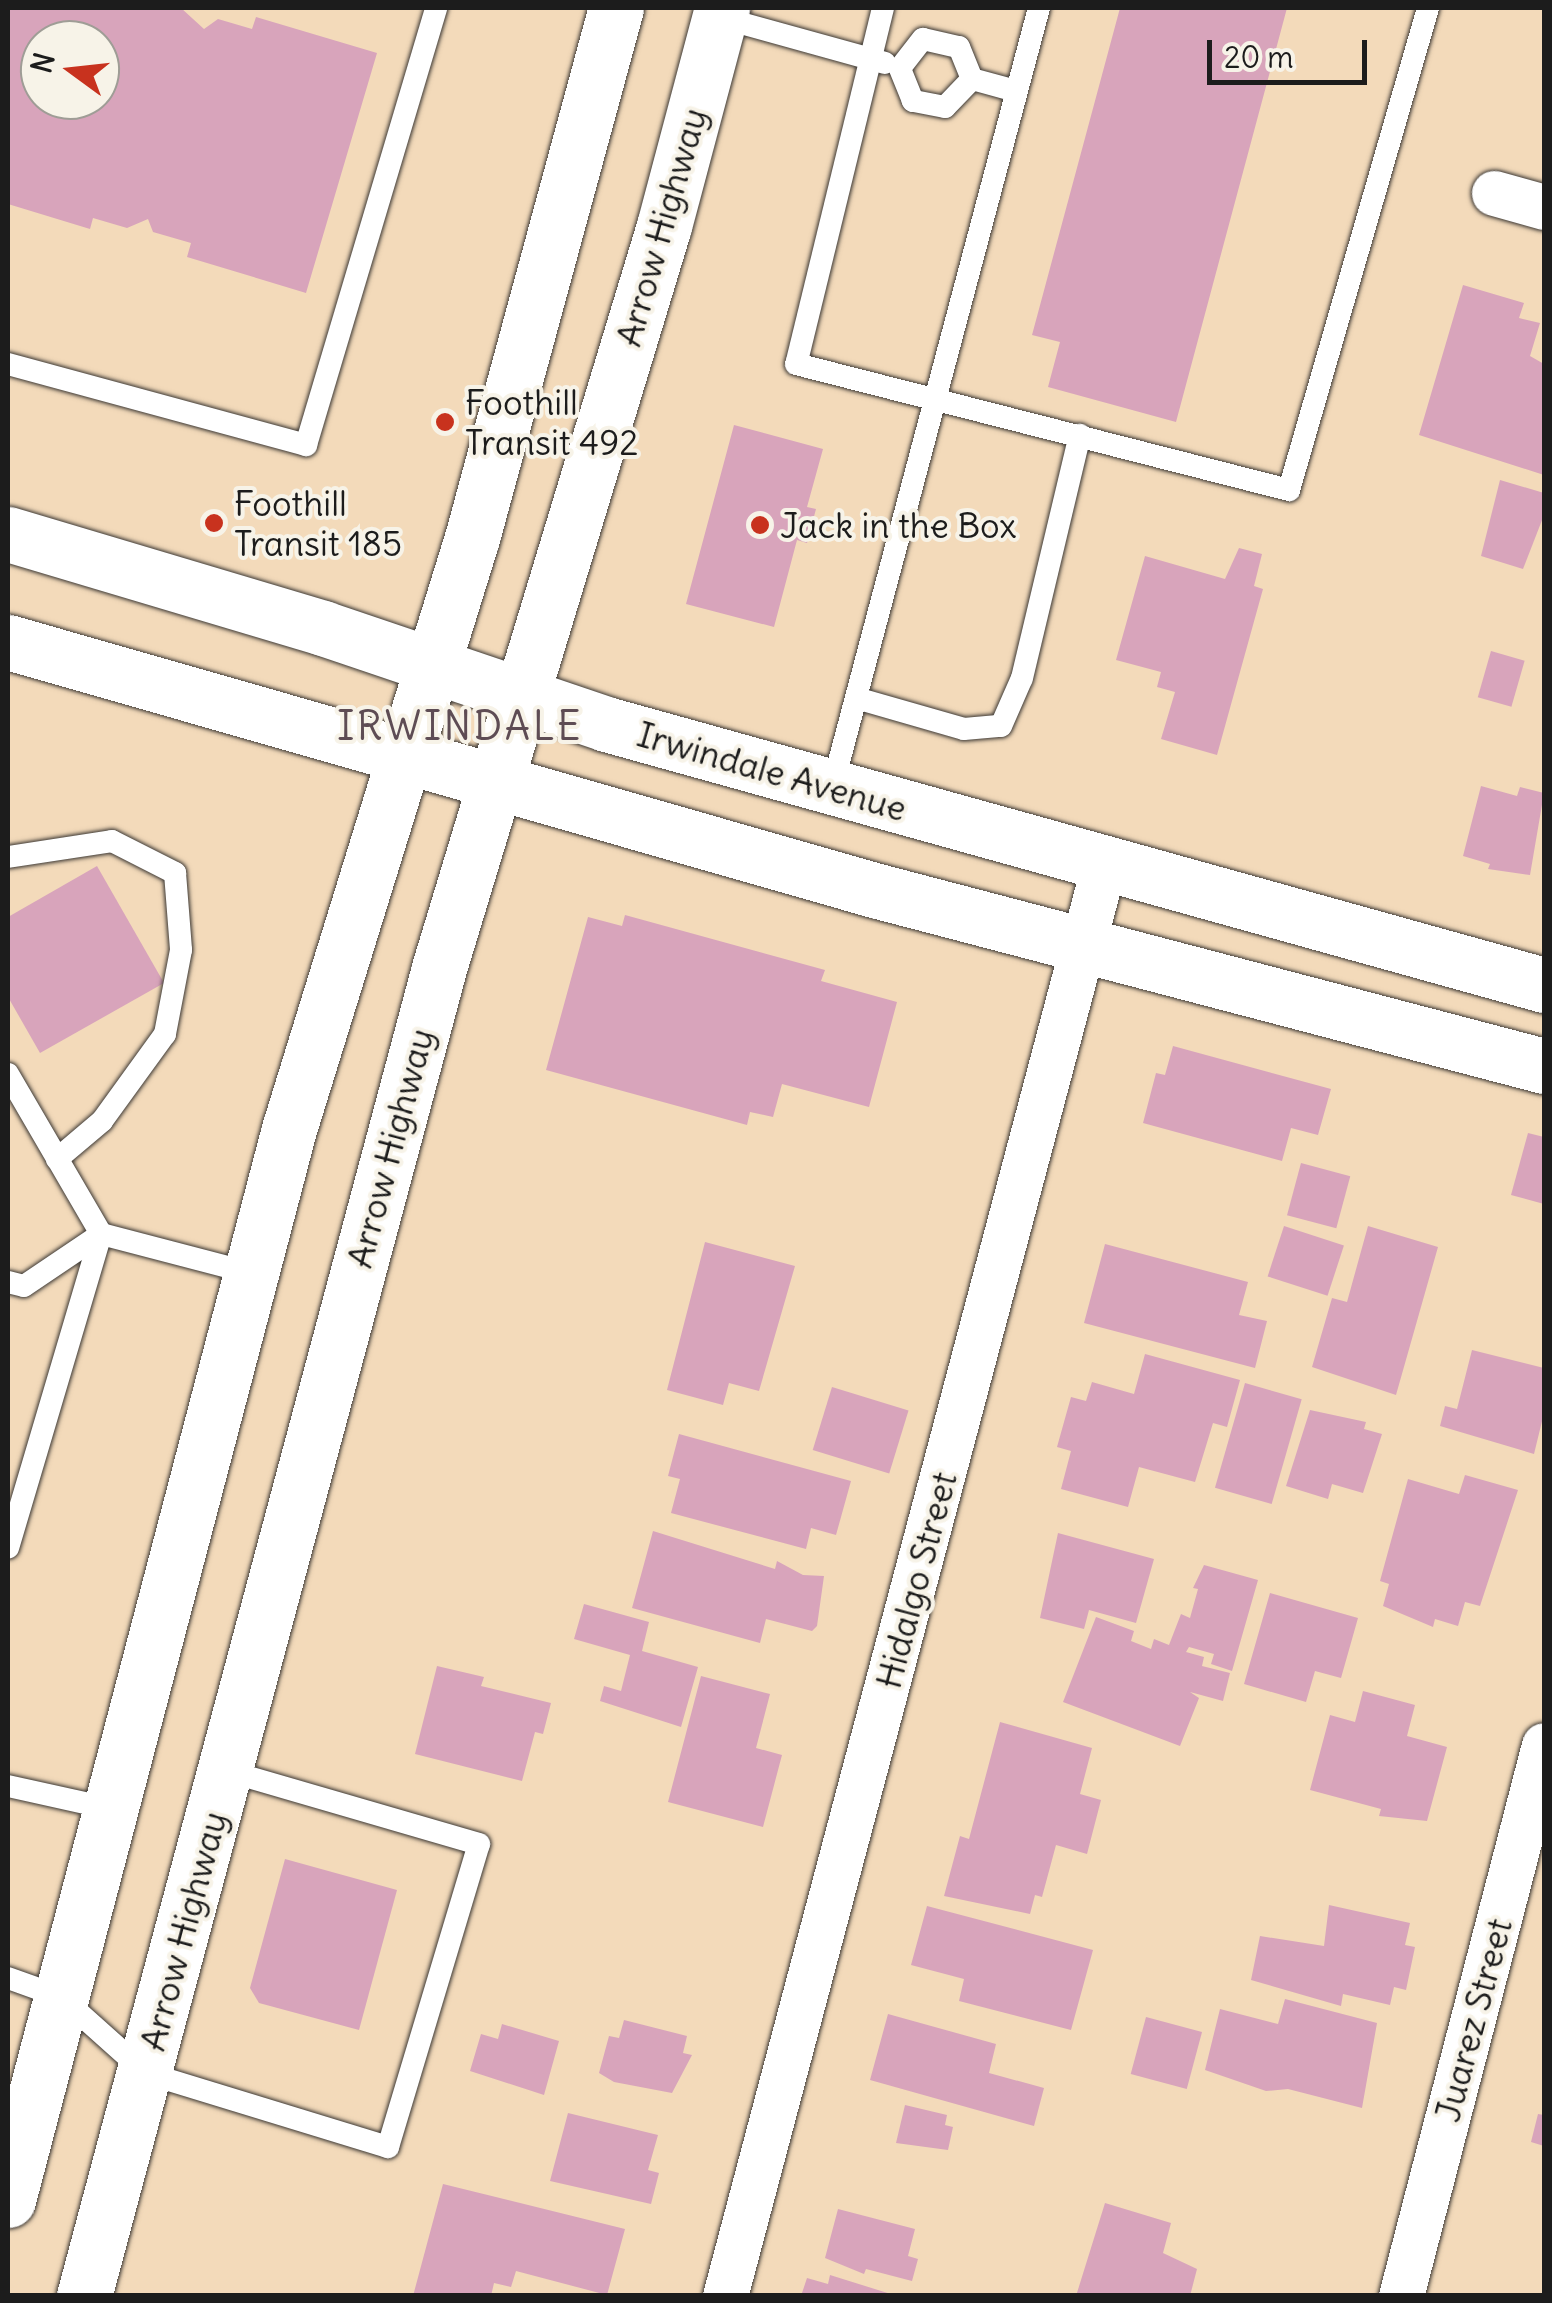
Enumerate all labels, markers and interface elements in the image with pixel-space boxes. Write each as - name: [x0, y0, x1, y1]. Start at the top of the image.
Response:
- north arrow: [20, 20, 120, 120]
- scale bar: [1212, 20, 1372, 82]
- text: 20 m: [1224, 38, 1294, 76]
- text: N: [23, 49, 63, 77]
- street label: Arrow Highway: [607, 103, 715, 351]
- place label: Foothill Transit 492: [465, 381, 638, 463]
- marker: Foothill Transit 492: [434, 411, 456, 433]
- place label: Foothill Transit 185: [234, 482, 402, 564]
- place label: Jack in the Box: [780, 504, 1016, 546]
- marker: Foothill Transit 185: [203, 512, 225, 534]
- marker: Jack in the Box: [749, 514, 771, 536]
- district label: IRWINDALE: [337, 702, 583, 750]
- street label: Irwindale Avenue: [633, 713, 911, 829]
- street label: Arrow Highway: [338, 1024, 442, 1272]
- street label: Hidalgo Street: [867, 1467, 965, 1693]
- street label: Arrow Highway: [131, 1807, 235, 2055]
- street label: Juarez Street: [1426, 1914, 1520, 2126]

